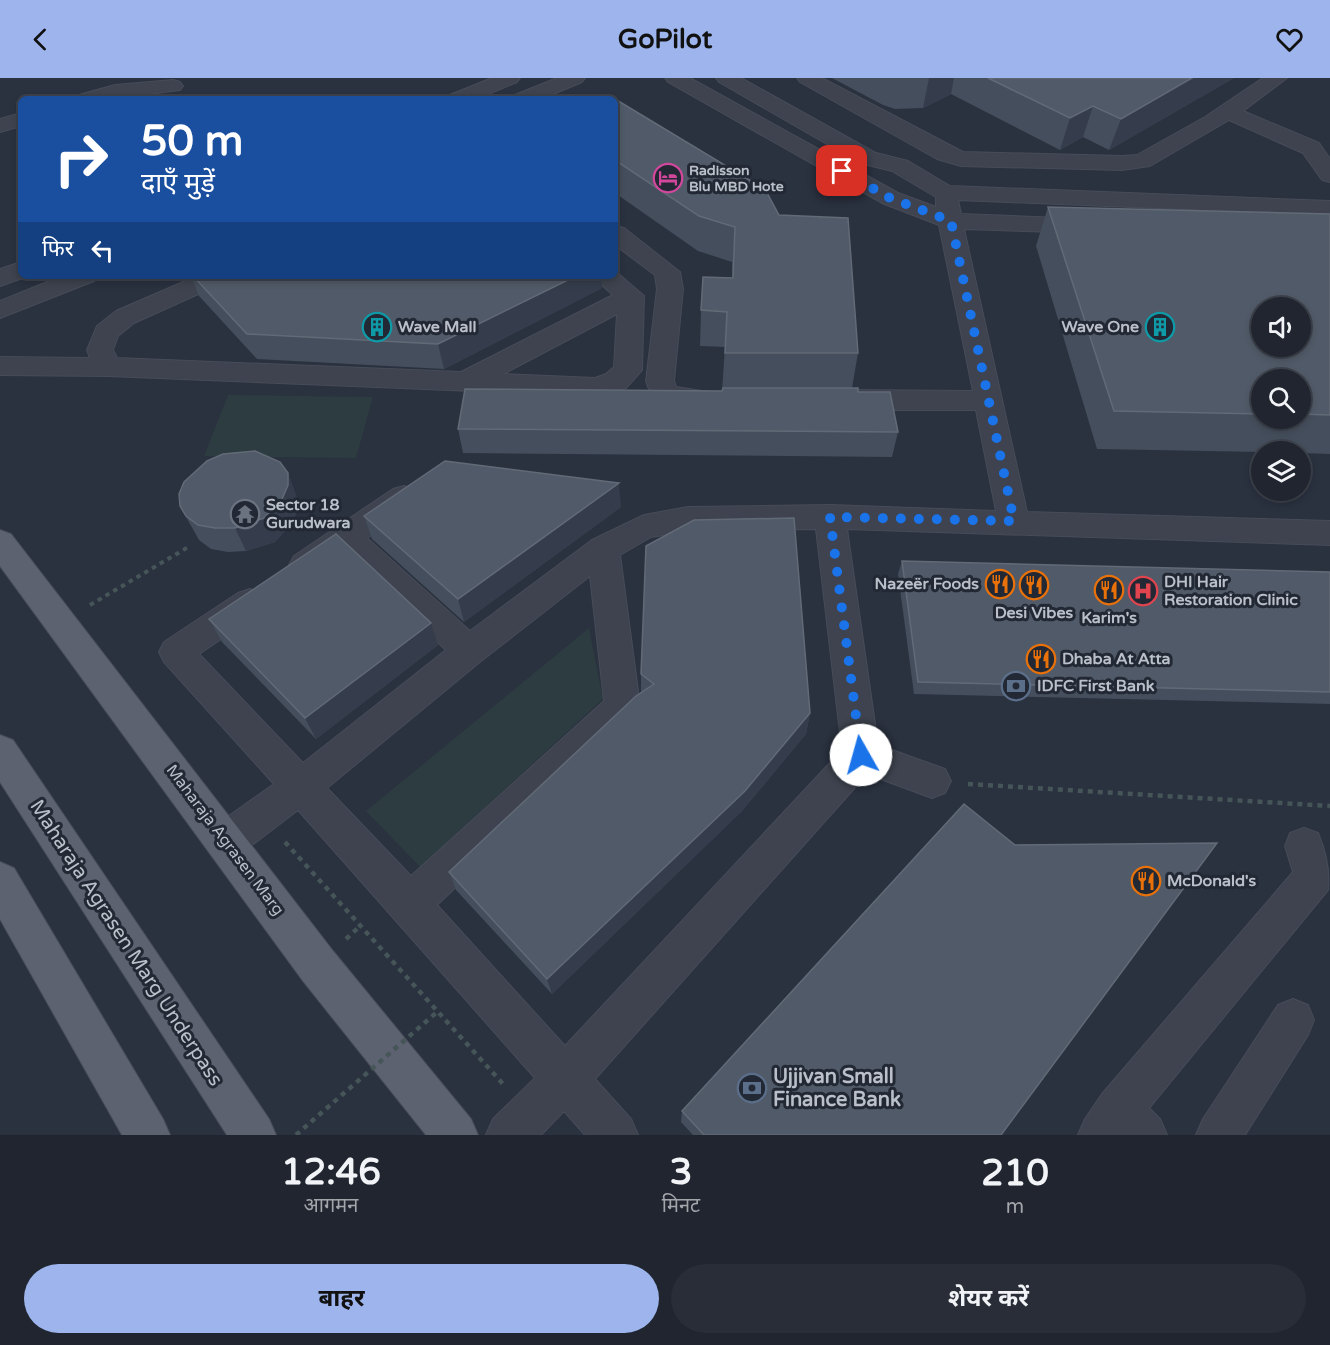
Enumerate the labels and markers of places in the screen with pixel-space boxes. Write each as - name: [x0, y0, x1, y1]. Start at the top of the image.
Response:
- pin: [816, 145, 867, 196]
- hotel icon: Radisson Blu MBD Hote: [652, 162, 684, 194]
- place label: Radisson Blu MBD Hote: [689, 162, 784, 195]
- building icon: Wave Mall: [361, 311, 393, 343]
- building icon: Wave One: [1144, 311, 1176, 343]
- place label: Wave Mall: [398, 317, 476, 337]
- place label: Wave One: [1061, 317, 1139, 337]
- place label: Sector 18 Gurudwara: [266, 495, 351, 533]
- temple icon: Sector 18 Gurudwara: [229, 498, 261, 530]
- restaurant icon: Nazeër Foods: [984, 568, 1016, 600]
- restaurant icon: Desi Vibes: [1018, 569, 1050, 601]
- place label: DHI Hair Restoration Clinic: [1164, 572, 1298, 610]
- place label: Nazeër Foods: [874, 574, 979, 594]
- restaurant icon: Karim's: [1093, 574, 1125, 606]
- hospital icon: DHI Hair Restoration Clinic: [1127, 575, 1159, 607]
- place label: Desi Vibes: [995, 603, 1073, 623]
- place label: Karim's: [1081, 608, 1137, 628]
- restaurant icon: Dhaba At Atta: [1025, 643, 1057, 675]
- place label: Dhaba At Atta: [1062, 649, 1170, 669]
- bank icon: IDFC First Bank: [1000, 670, 1032, 702]
- place label: IDFC First Bank: [1037, 676, 1155, 696]
- restaurant icon: McDonald's: [1130, 865, 1162, 897]
- place label: McDonald's: [1167, 871, 1257, 891]
- place label: Ujjivan Small Finance Bank: [773, 1065, 901, 1112]
- bank icon: Ujjivan Small Finance Bank: [736, 1072, 768, 1104]

